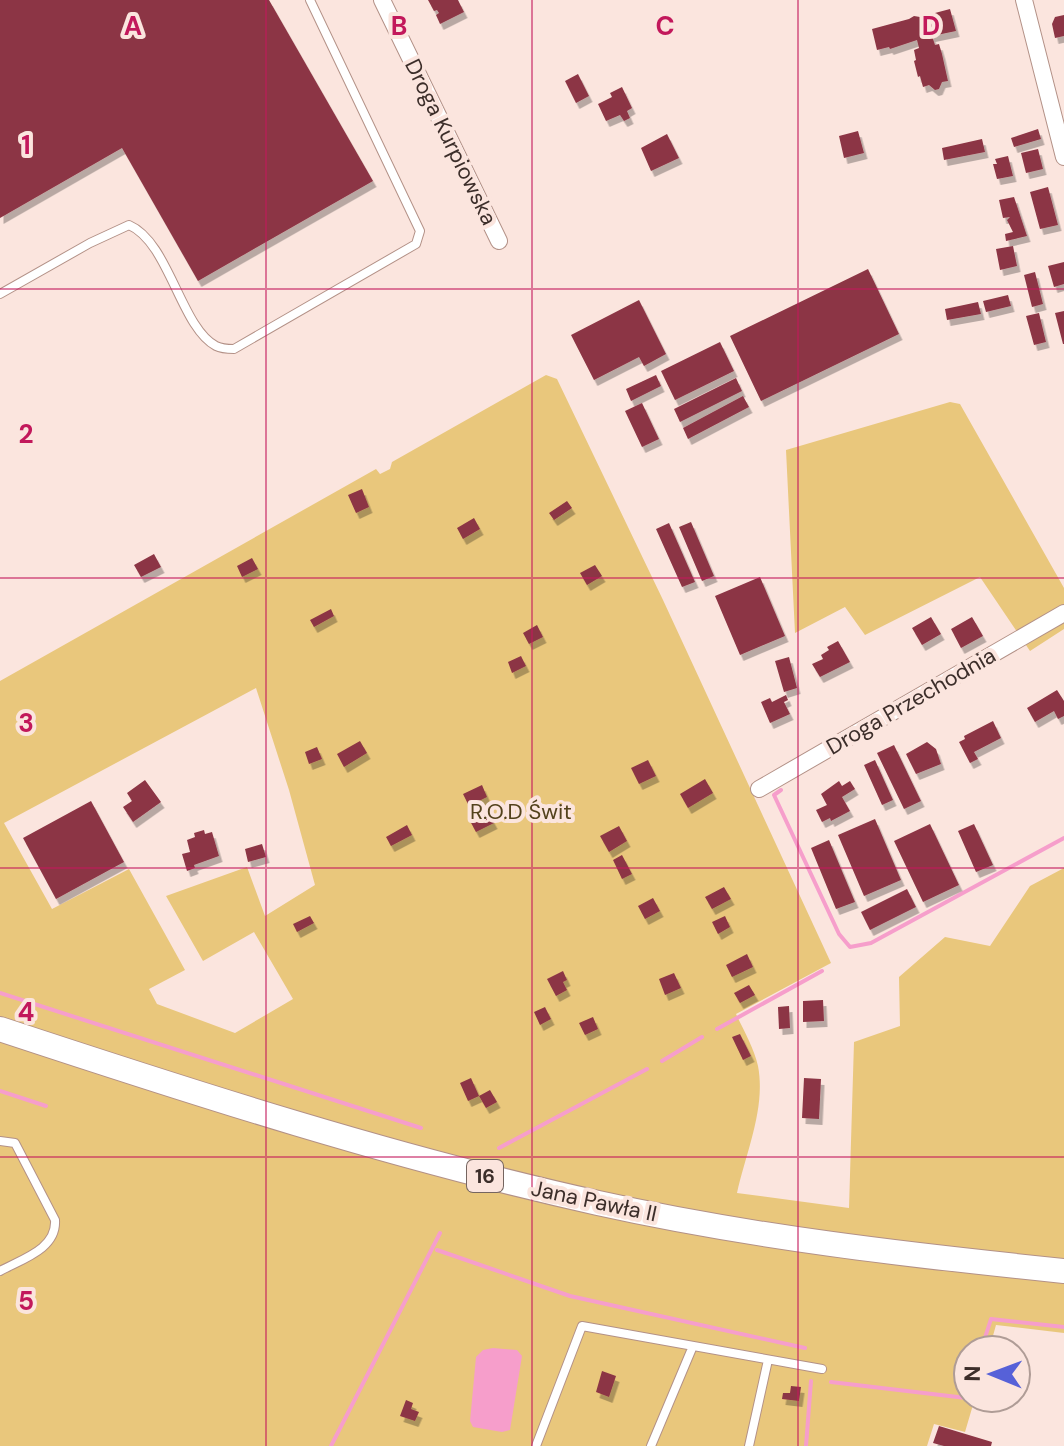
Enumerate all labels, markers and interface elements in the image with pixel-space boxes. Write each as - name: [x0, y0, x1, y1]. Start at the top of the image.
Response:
- text: A: [124, 9, 142, 43]
- text: B: [391, 9, 407, 43]
- text: C: [655, 9, 675, 43]
- text: D: [922, 9, 940, 43]
- street label: Droga Kurpiowska: [398, 54, 504, 230]
- text: 1: [21, 128, 31, 162]
- text: 2: [18, 417, 34, 451]
- street label: Droga Przechodnia: [821, 641, 1001, 761]
- text: 3: [18, 706, 34, 740]
- park label: R.O.D Świt: [470, 797, 572, 826]
- text: 4: [18, 995, 34, 1029]
- road number: 16: [467, 1160, 503, 1192]
- street label: Jana Pawła II: [528, 1174, 660, 1228]
- text: 5: [18, 1284, 34, 1318]
- north arrow: [952, 1334, 1032, 1414]
- text: N: [958, 1365, 987, 1382]

